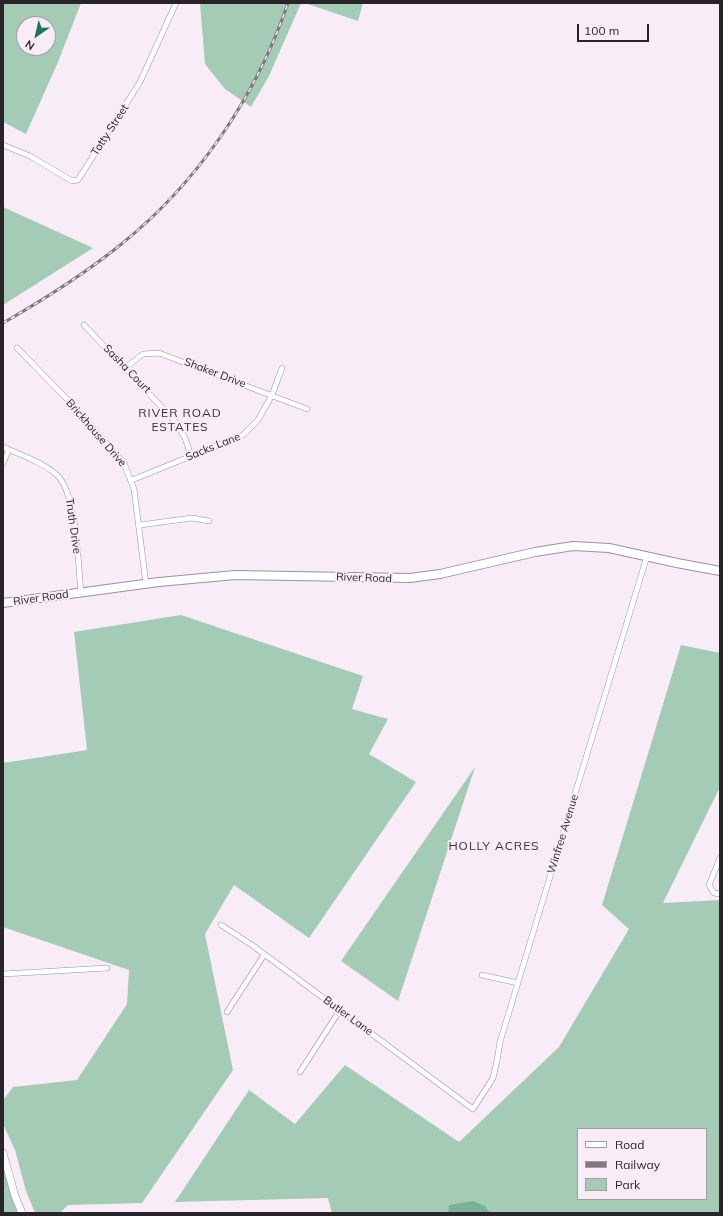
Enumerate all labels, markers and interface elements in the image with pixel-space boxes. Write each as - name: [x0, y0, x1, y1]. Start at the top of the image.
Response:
- north arrow: [16, 16, 56, 56]
- scale bar: [579, 16, 651, 42]
- text: 100 m: [584, 23, 619, 38]
- text: N: [22, 37, 37, 53]
- street label: Totty Street: [88, 102, 132, 158]
- street label: Sasha Court: [100, 342, 154, 396]
- street label: Shaker Drive: [182, 355, 248, 391]
- street label: Brickhouse Drive: [63, 397, 129, 469]
- district label: RIVER ROAD ESTATES: [138, 406, 222, 434]
- street label: Sacks Lane: [184, 430, 242, 464]
- street label: Truth Drive: [63, 497, 83, 555]
- street label: River Road: [336, 570, 392, 586]
- street label: River Road: [12, 588, 70, 608]
- street label: Winfree Avenue: [545, 793, 581, 875]
- district label: HOLLY ACRES: [448, 839, 540, 853]
- street label: Butler Lane: [321, 994, 375, 1038]
- legend: [577, 1128, 707, 1200]
- text: Road: [615, 1137, 644, 1152]
- text: Railway: [615, 1157, 660, 1172]
- text: Park: [615, 1177, 640, 1192]

